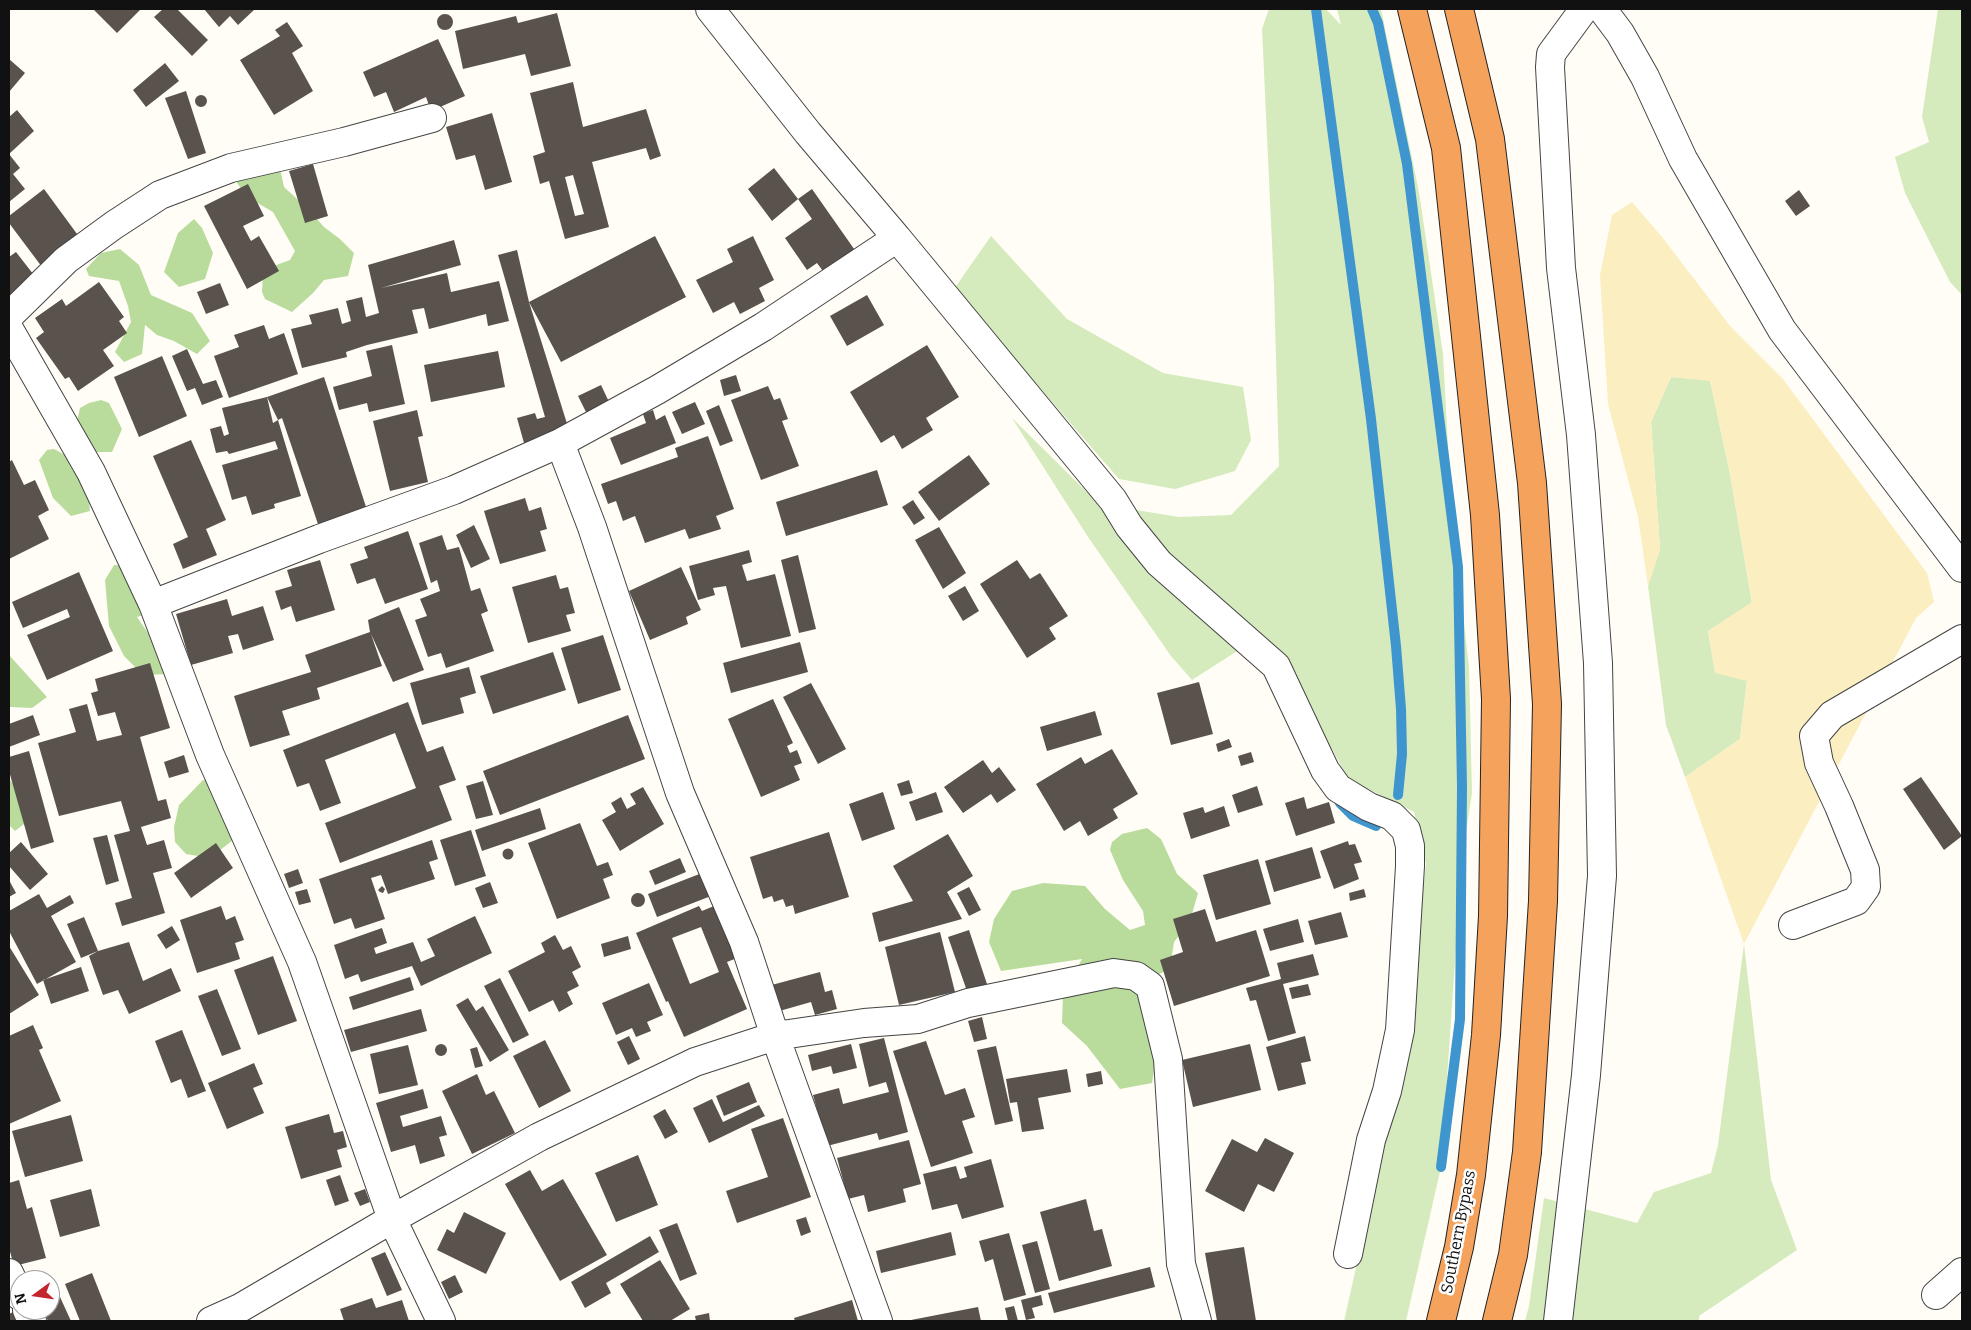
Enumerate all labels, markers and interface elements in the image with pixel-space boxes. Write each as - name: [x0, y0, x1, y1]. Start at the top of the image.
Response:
- street label: Southern Bypass: [1438, 1169, 1480, 1295]
- north arrow: [10, 1270, 60, 1320]
- text: N: [11, 1291, 30, 1306]

